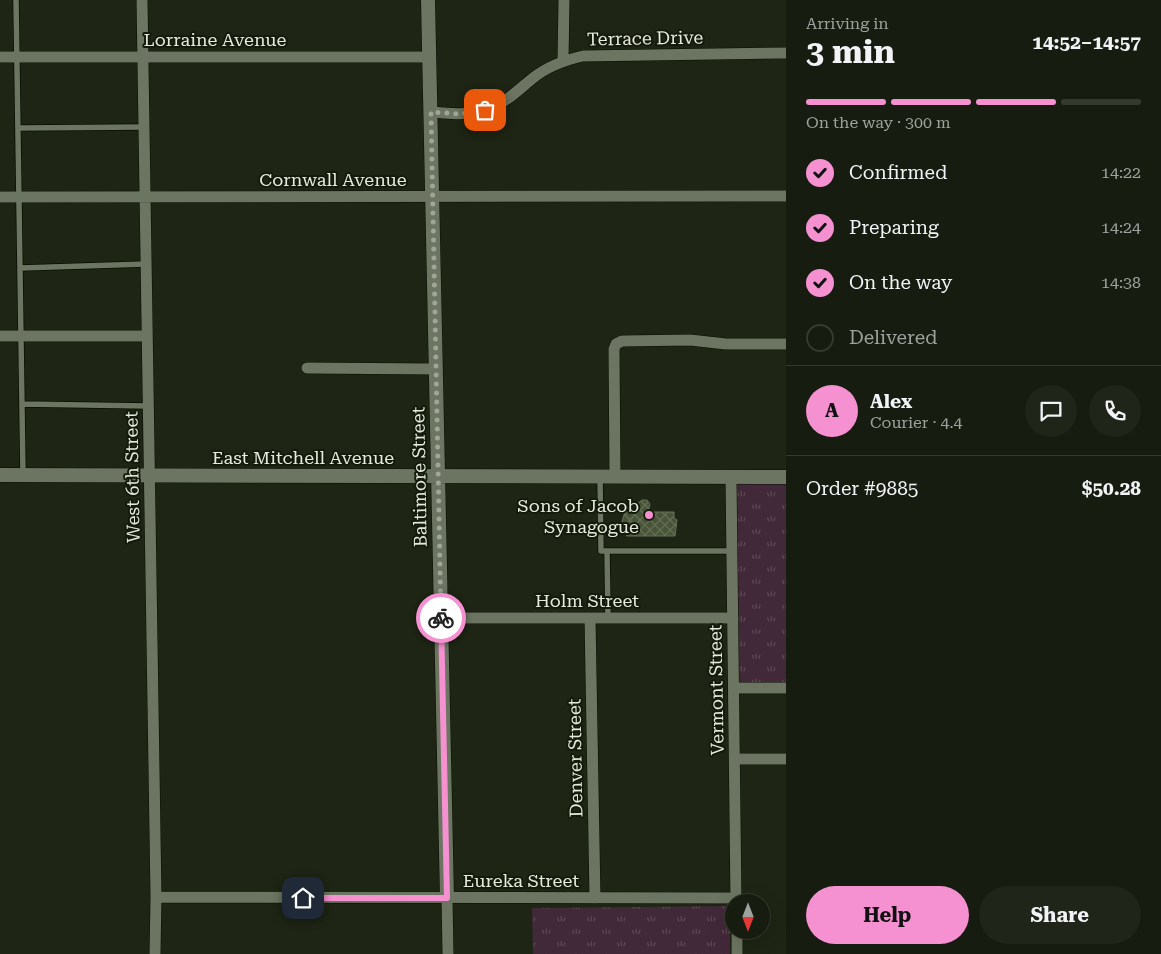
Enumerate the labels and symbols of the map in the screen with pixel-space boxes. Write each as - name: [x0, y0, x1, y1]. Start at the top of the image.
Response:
- street label: Terrace Drive: [587, 26, 704, 50]
- street label: Lorraine Avenue: [144, 29, 287, 50]
- pin: [464, 89, 506, 131]
- street label: Cornwall Avenue: [259, 169, 407, 190]
- street label: Baltimore Street: [407, 406, 431, 547]
- street label: West 6th Street: [120, 411, 144, 543]
- street label: East Mitchell Avenue: [212, 447, 394, 468]
- place label: Sons of Jacob Synagogue: [517, 495, 639, 537]
- marker: Sons of Jacob Synagogue: [643, 509, 655, 521]
- street label: Holm Street: [535, 590, 639, 611]
- courier: [416, 593, 466, 643]
- street label: Vermont Street: [704, 624, 728, 756]
- street label: Denver Street: [563, 698, 587, 818]
- street label: Eureka Street: [463, 870, 579, 891]
- pin: [282, 877, 324, 919]
- north arrow: [725, 894, 770, 939]

